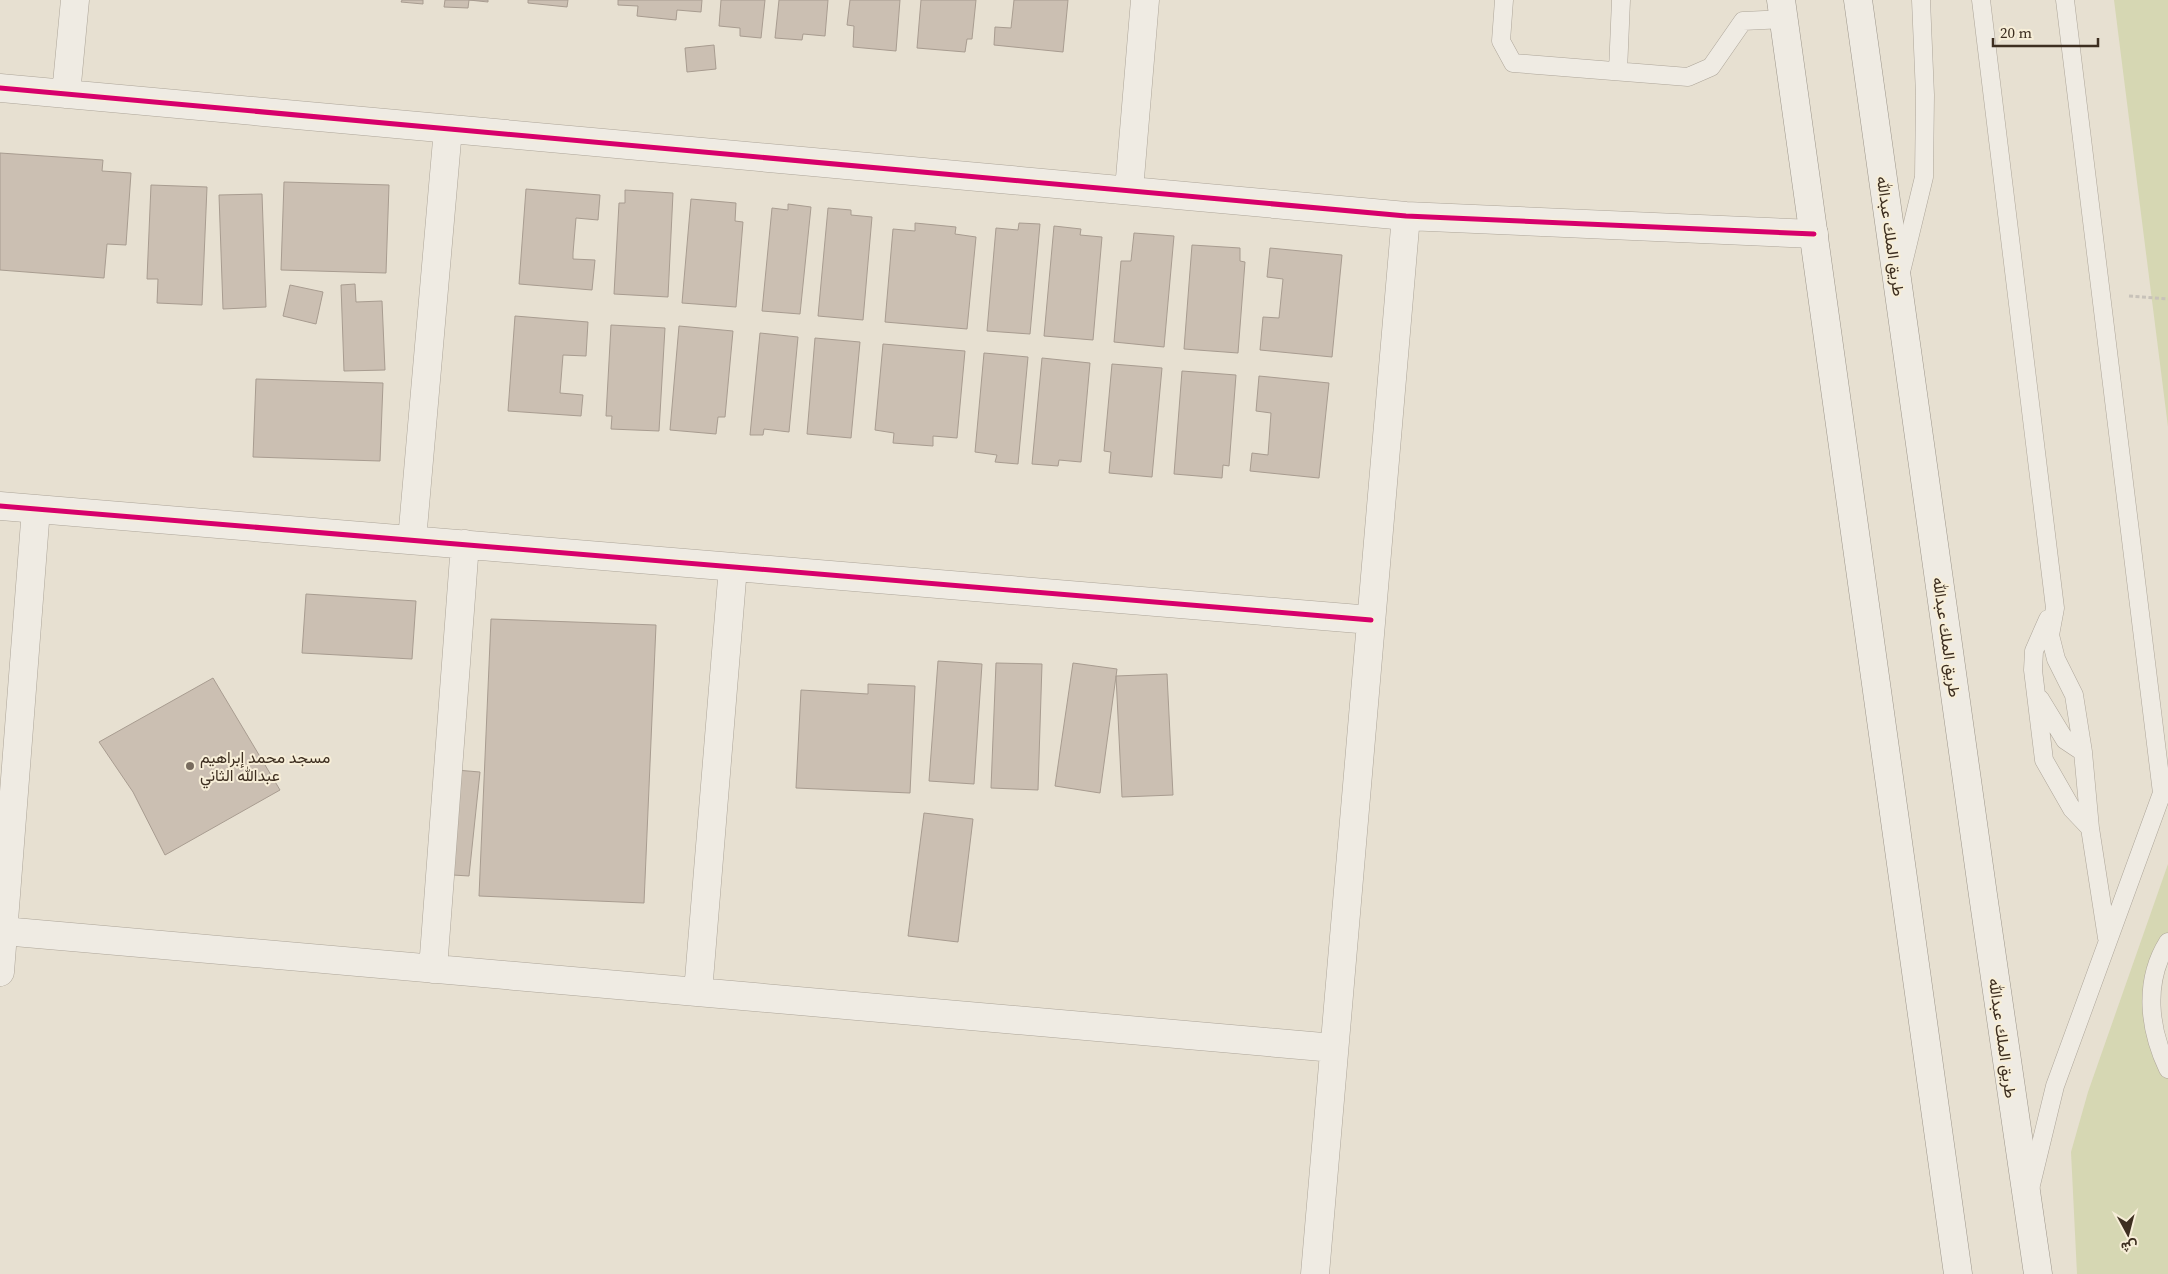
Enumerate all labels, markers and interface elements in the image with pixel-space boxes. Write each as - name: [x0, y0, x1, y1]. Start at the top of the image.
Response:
- scale bar: [1993, 15, 2098, 47]
- text: 20 m: [2000, 22, 2032, 43]
- street label: طريق الملك عبدالله: [1872, 175, 1910, 297]
- street label: طريق الملك عبدالله: [1928, 576, 1966, 698]
- place label: مسجد محمد إبراهيم عبدالله الثاني: [200, 746, 330, 789]
- marker: مسجد محمد إبراهيم عبدالله الثاني: [184, 760, 196, 772]
- street label: طريق الملك عبدالله: [1984, 977, 2022, 1099]
- north arrow: [2103, 1209, 2153, 1259]
- text: ش: [2120, 1236, 2139, 1258]

